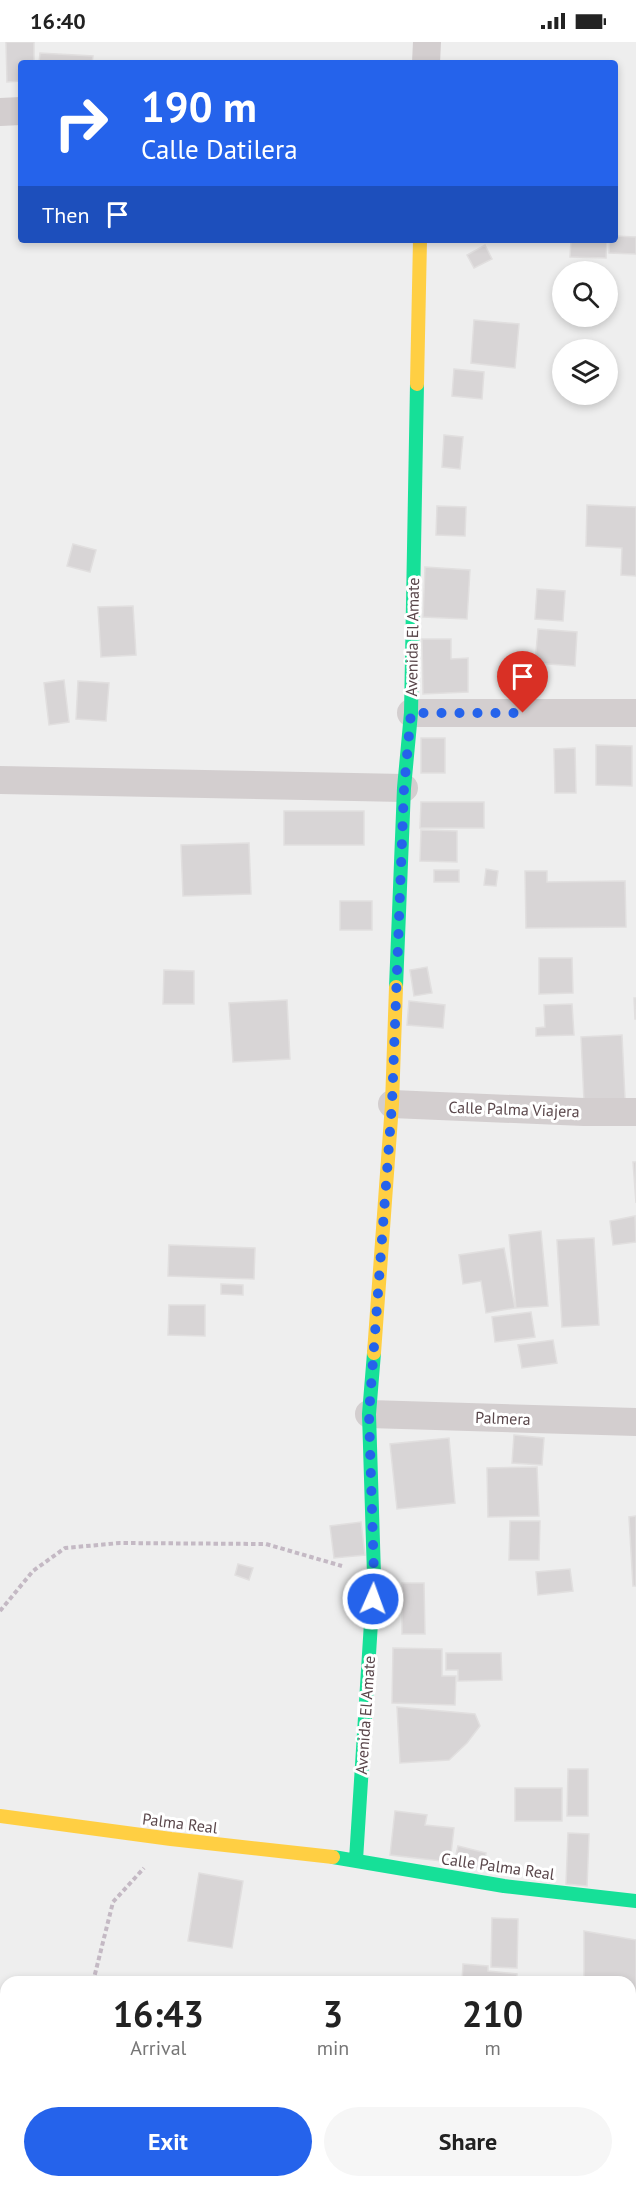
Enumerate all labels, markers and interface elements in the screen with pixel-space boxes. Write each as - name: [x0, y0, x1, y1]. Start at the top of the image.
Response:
- text: 16:40: [30, 7, 86, 35]
- text: 190 m: [141, 79, 257, 134]
- icon: right: [42, 84, 120, 162]
- text: Calle Datilera: [141, 132, 298, 166]
- icon: arrive: [101, 198, 134, 231]
- text: Then: [42, 201, 89, 229]
- map controls: [552, 261, 618, 405]
- button: search: [552, 261, 618, 327]
- button: layers: [552, 339, 618, 405]
- street label: Avenida El Amate: [401, 577, 423, 697]
- pin: [497, 651, 548, 713]
- icon: arrive: [506, 660, 539, 693]
- street label: Calle Palma Viajera: [448, 1097, 580, 1121]
- street label: Palmera: [475, 1407, 531, 1429]
- position arrow: [341, 1567, 405, 1631]
- street label: Avenida El Amate: [351, 1655, 379, 1775]
- street label: Palma Real: [141, 1808, 219, 1838]
- street label: Calle Palma Real: [440, 1848, 556, 1884]
- text: 16:43: [113, 1990, 204, 2037]
- text: 3: [323, 1990, 343, 2037]
- text: 210: [462, 1990, 523, 2037]
- text: Arrival: [130, 2035, 186, 2061]
- text: min: [317, 2035, 349, 2061]
- text: m: [485, 2035, 501, 2061]
- button: Exit: [24, 2107, 312, 2176]
- button: Share: [324, 2107, 612, 2176]

